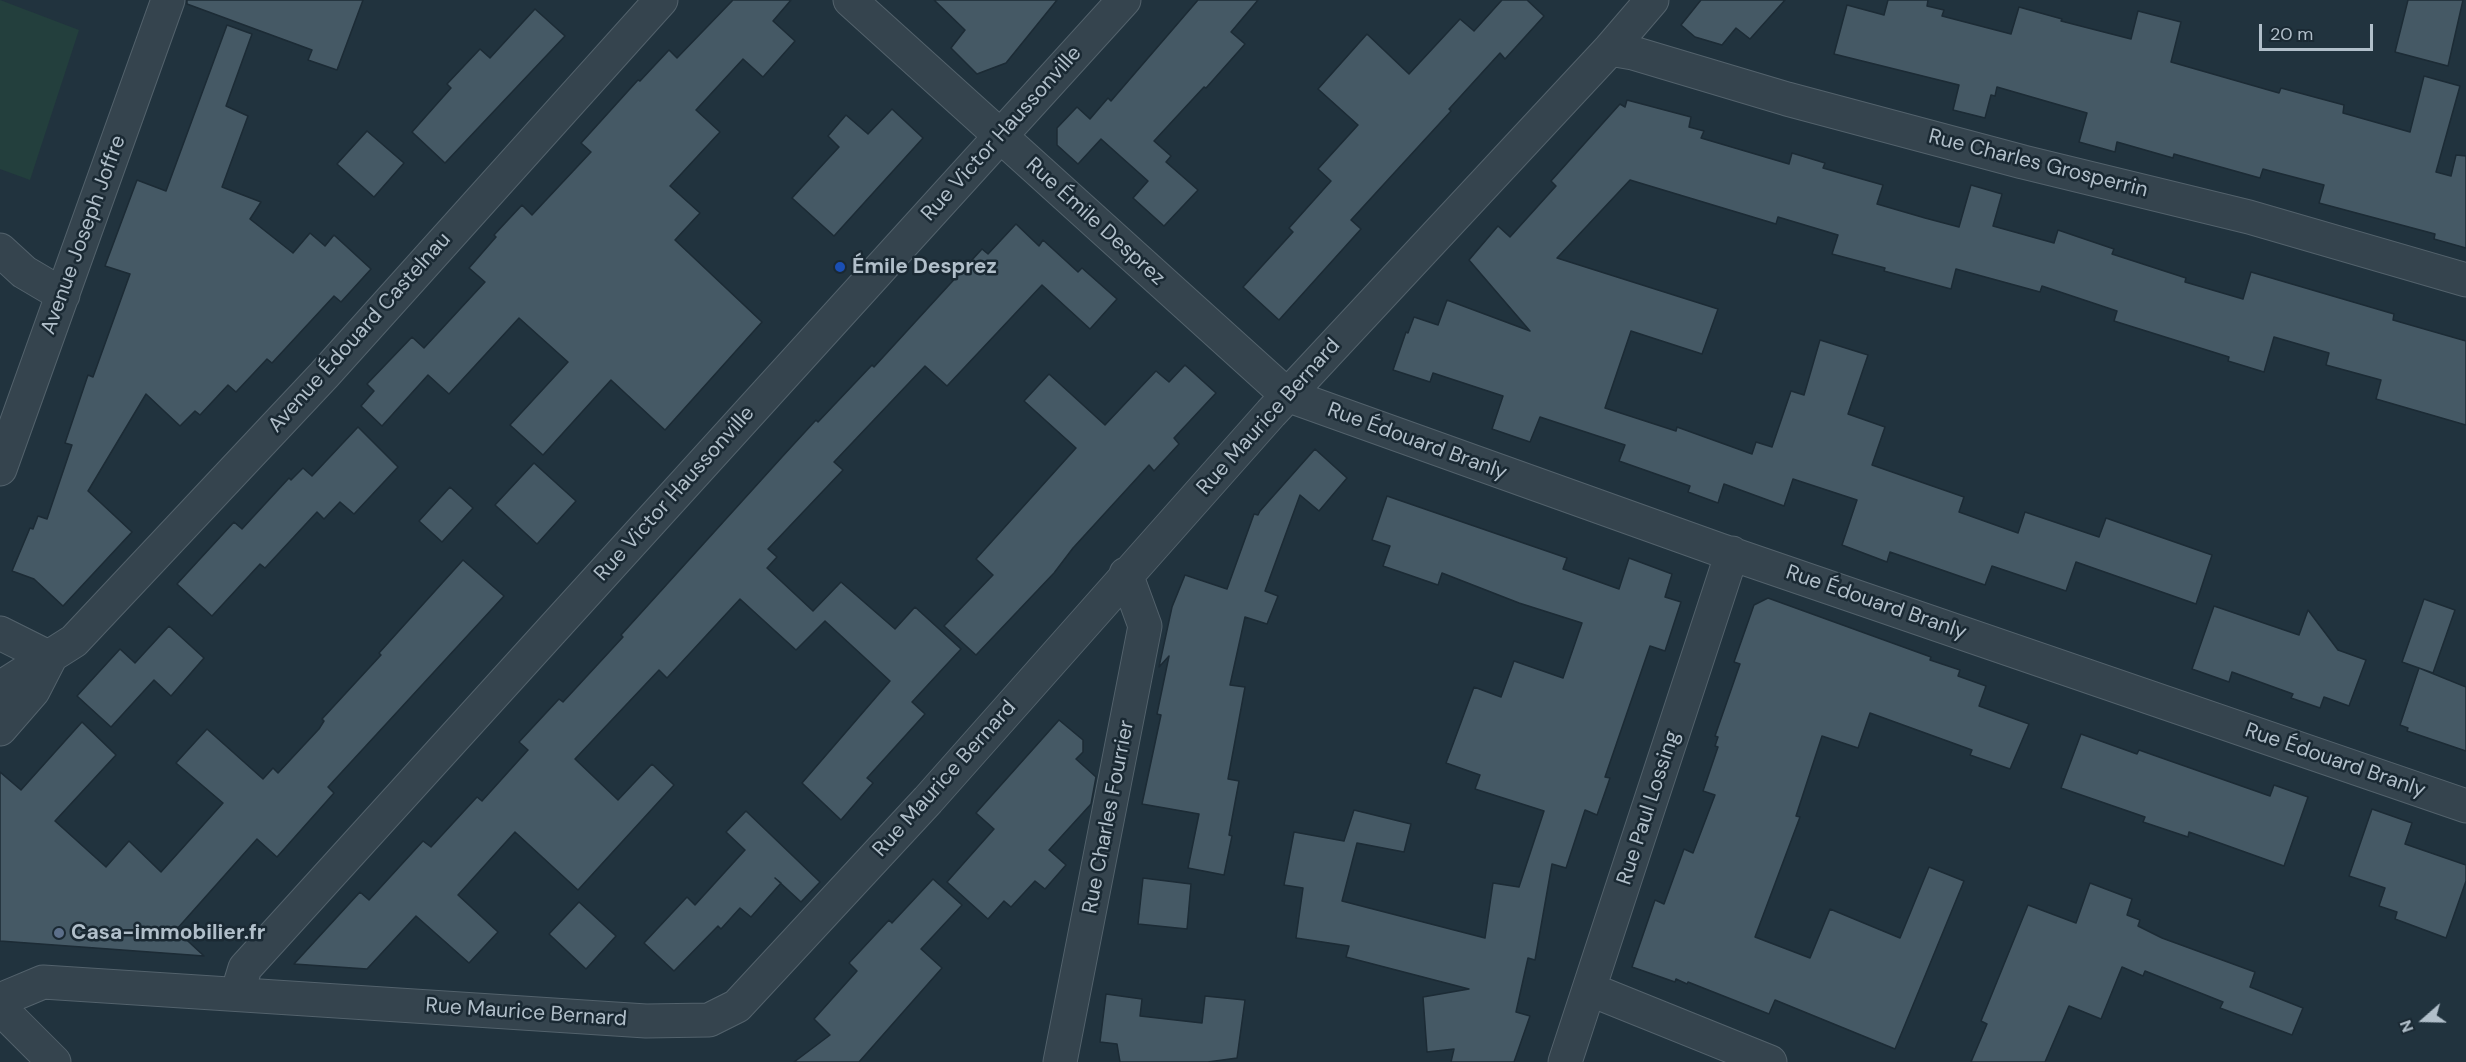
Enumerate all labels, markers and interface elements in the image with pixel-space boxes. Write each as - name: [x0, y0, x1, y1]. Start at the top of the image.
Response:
- scale bar: [2262, 12, 2376, 50]
- text: 20 m: [2270, 22, 2313, 46]
- street label: Rue Victor Haussonville: [917, 41, 1087, 227]
- street label: Rue Charles Grosperrin: [1926, 125, 2150, 203]
- street label: Avenue Joseph Joffre: [36, 132, 132, 338]
- street label: Rue Émile Desprez: [1020, 153, 1170, 291]
- street label: Avenue Édouard Castelnau: [263, 228, 457, 438]
- place label: Émile Desprez: [852, 254, 997, 280]
- marker: Émile Desprez: [833, 260, 847, 274]
- street label: Rue Maurice Bernard: [1192, 334, 1346, 500]
- street label: Rue Édouard Branly: [1324, 398, 1510, 486]
- street label: Rue Victor Haussonville: [590, 401, 760, 587]
- street label: Rue Édouard Branly: [1782, 560, 1970, 646]
- street label: Rue Maurice Bernard: [868, 696, 1022, 862]
- street label: Rue Charles Fourrier: [1078, 718, 1140, 916]
- street label: Rue Édouard Branly: [2241, 718, 2429, 804]
- street label: Rue Paul Lossing: [1612, 728, 1686, 888]
- place label: Casa-immobilier.fr: [71, 920, 265, 946]
- marker: Casa-immobilier.fr: [52, 926, 66, 940]
- north arrow: [2394, 990, 2454, 1050]
- street label: Rue Maurice Bernard: [424, 993, 628, 1033]
- text: N: [2395, 1017, 2418, 1035]

